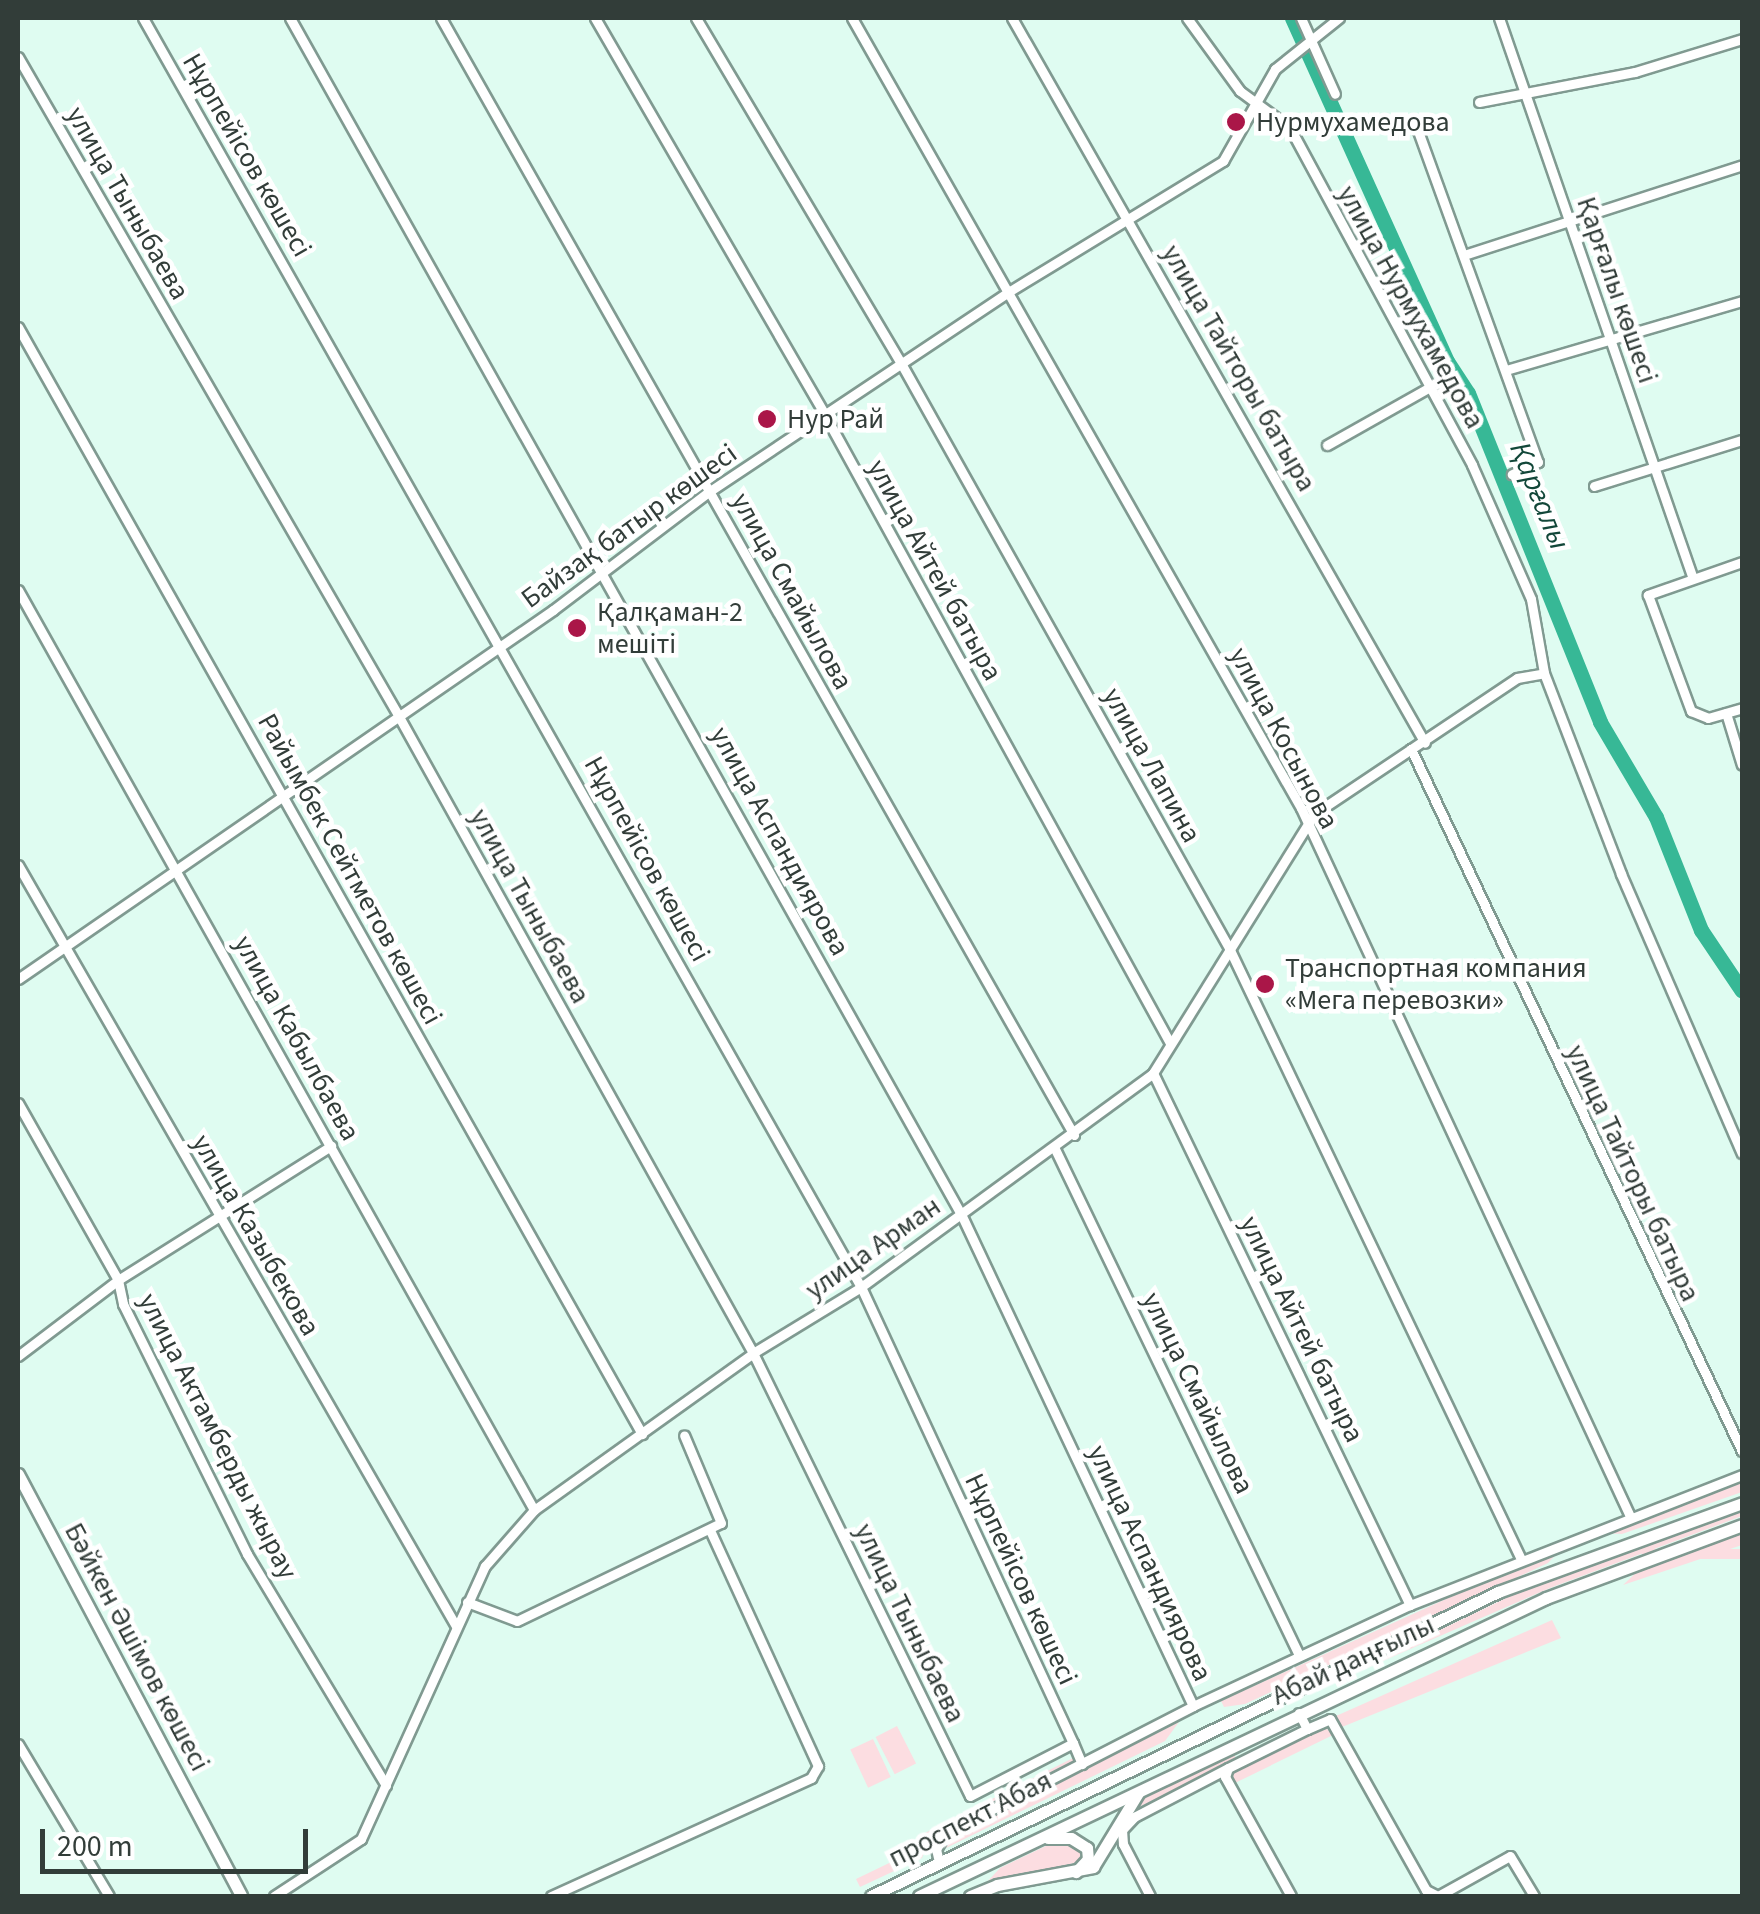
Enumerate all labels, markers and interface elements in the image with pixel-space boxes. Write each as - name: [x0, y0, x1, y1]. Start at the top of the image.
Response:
- street label: Нұрпейісов көшесі: [175, 47, 319, 263]
- street label: улица Тыныбаева: [59, 100, 197, 306]
- place label: Нурмухамедова: [1256, 105, 1450, 139]
- marker: Нурмухамедова: [1225, 111, 1247, 133]
- street label: улица Нурмухамедова: [1330, 180, 1492, 434]
- street label: Қарғалы көшесі: [1569, 192, 1665, 388]
- street label: улица Тайторы батыра: [1155, 239, 1323, 497]
- place label: Нур Рай: [787, 402, 884, 436]
- marker: Нур Рай: [756, 408, 778, 430]
- street label: Байзақ батыр көшесі: [515, 436, 743, 616]
- water label: Қарғалы: [1501, 437, 1577, 555]
- street label: улица Айтей батыра: [860, 454, 1010, 686]
- street label: улица Смайылова: [724, 487, 860, 695]
- place label: Қалқаман-2 мешіті: [597, 595, 743, 661]
- marker: Қалқаман-2 мешіті: [566, 617, 588, 639]
- street label: улица Косынова: [1222, 641, 1346, 835]
- street label: улица Лапина: [1096, 682, 1208, 848]
- street label: Райымбек Сейтметов көшесі: [250, 708, 450, 1030]
- street label: улица Аспандиярова: [703, 721, 857, 961]
- street label: Нұрпейісов көшесі: [577, 751, 717, 967]
- street label: улица Тыныбаева: [463, 803, 597, 1009]
- street label: улица Кабылбаева: [227, 929, 367, 1147]
- place label: Транспортная компания «Мега перевозки»: [1285, 951, 1587, 1017]
- marker: Транспортная компания «Мега перевозки»: [1254, 973, 1276, 995]
- street label: улица Тайторы батыра: [1559, 1039, 1707, 1307]
- street label: улица Казыбекова: [185, 1128, 327, 1342]
- street label: улица Арман: [799, 1189, 947, 1307]
- street label: улица Айтей батыра: [1233, 1210, 1371, 1448]
- street label: улица Актамберды жырау: [131, 1287, 305, 1585]
- street label: улица Смайылова: [1135, 1287, 1261, 1499]
- street label: улица Аспандиярова: [1081, 1440, 1219, 1686]
- street label: Нұрпейісов көшесі: [957, 1468, 1085, 1690]
- street label: Бәйкен Әшімов көшесі: [57, 1517, 217, 1777]
- street label: улица Тыныбаева: [847, 1518, 973, 1728]
- street label: Абай даңғылы: [1266, 1608, 1440, 1712]
- street label: проспект Абая: [883, 1763, 1057, 1875]
- scale bar: [45, 1809, 312, 1871]
- text: 200 m: [57, 1825, 133, 1868]

